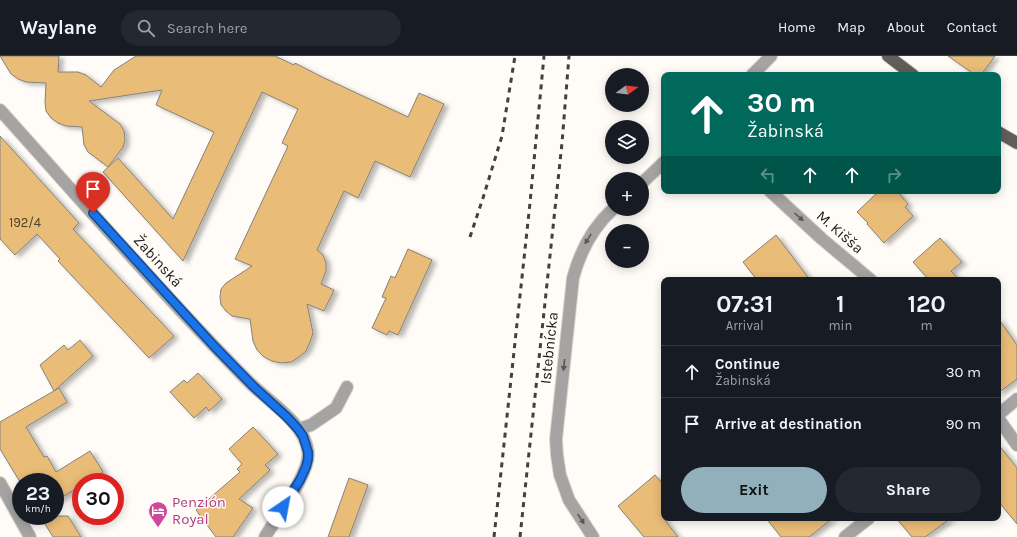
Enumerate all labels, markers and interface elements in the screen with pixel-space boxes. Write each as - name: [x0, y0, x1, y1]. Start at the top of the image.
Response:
- search box: [121, 10, 401, 46]
- text: Waylane: [20, 17, 97, 39]
- icon: search: [135, 17, 157, 39]
- text: Search here: [167, 19, 247, 37]
- text: Home: [778, 19, 815, 36]
- text: Map: [837, 19, 865, 36]
- text: About: [887, 19, 925, 36]
- text: Contact: [947, 19, 997, 36]
- north arrow: [605, 68, 649, 112]
- map controls: [605, 68, 649, 268]
- text: 30 m: [747, 86, 816, 119]
- icon: ahead: [681, 88, 733, 140]
- button: layers: [605, 120, 649, 164]
- text: Žabinská: [747, 120, 824, 142]
- icon: left: [757, 164, 779, 186]
- icon: ahead: [799, 164, 821, 186]
- icon: ahead: [841, 164, 863, 186]
- icon: right: [883, 164, 905, 186]
- pin: [76, 172, 110, 213]
- button: +: [605, 172, 649, 216]
- icon: arrive: [82, 178, 104, 200]
- street label: M. Kišša: [813, 207, 867, 257]
- one-way arrow: [794, 213, 804, 222]
- house number: 192/4: [9, 215, 41, 230]
- button: −: [605, 224, 649, 268]
- street label: Žabinská: [130, 231, 186, 291]
- one-way arrow: [585, 233, 592, 245]
- text: 07:31: [716, 290, 773, 318]
- text: 1: [836, 290, 845, 318]
- text: 120: [908, 290, 946, 318]
- street label: Istebnícka: [536, 311, 562, 385]
- text: Arrival: [726, 318, 764, 333]
- text: min: [828, 318, 852, 333]
- text: m: [921, 318, 933, 333]
- text: Continue: [715, 355, 780, 373]
- one-way arrow: [560, 359, 567, 371]
- icon: ahead: [681, 361, 703, 383]
- text: 30 m: [946, 363, 981, 381]
- text: Žabinská: [715, 373, 771, 388]
- icon: arrive: [681, 413, 703, 435]
- text: Arrive at destination: [715, 415, 862, 433]
- text: 90 m: [946, 415, 981, 433]
- button: Exit: [681, 467, 827, 513]
- button: Share: [835, 467, 981, 513]
- speed limit sign: 30: [72, 473, 124, 525]
- text: 23: [26, 482, 50, 505]
- position arrow: [262, 486, 304, 528]
- place label: Penzión Royal: [172, 493, 226, 528]
- hotel icon: Penzión Royal: [147, 500, 169, 528]
- text: km/h: [25, 503, 51, 515]
- one-way arrow: [577, 514, 585, 524]

